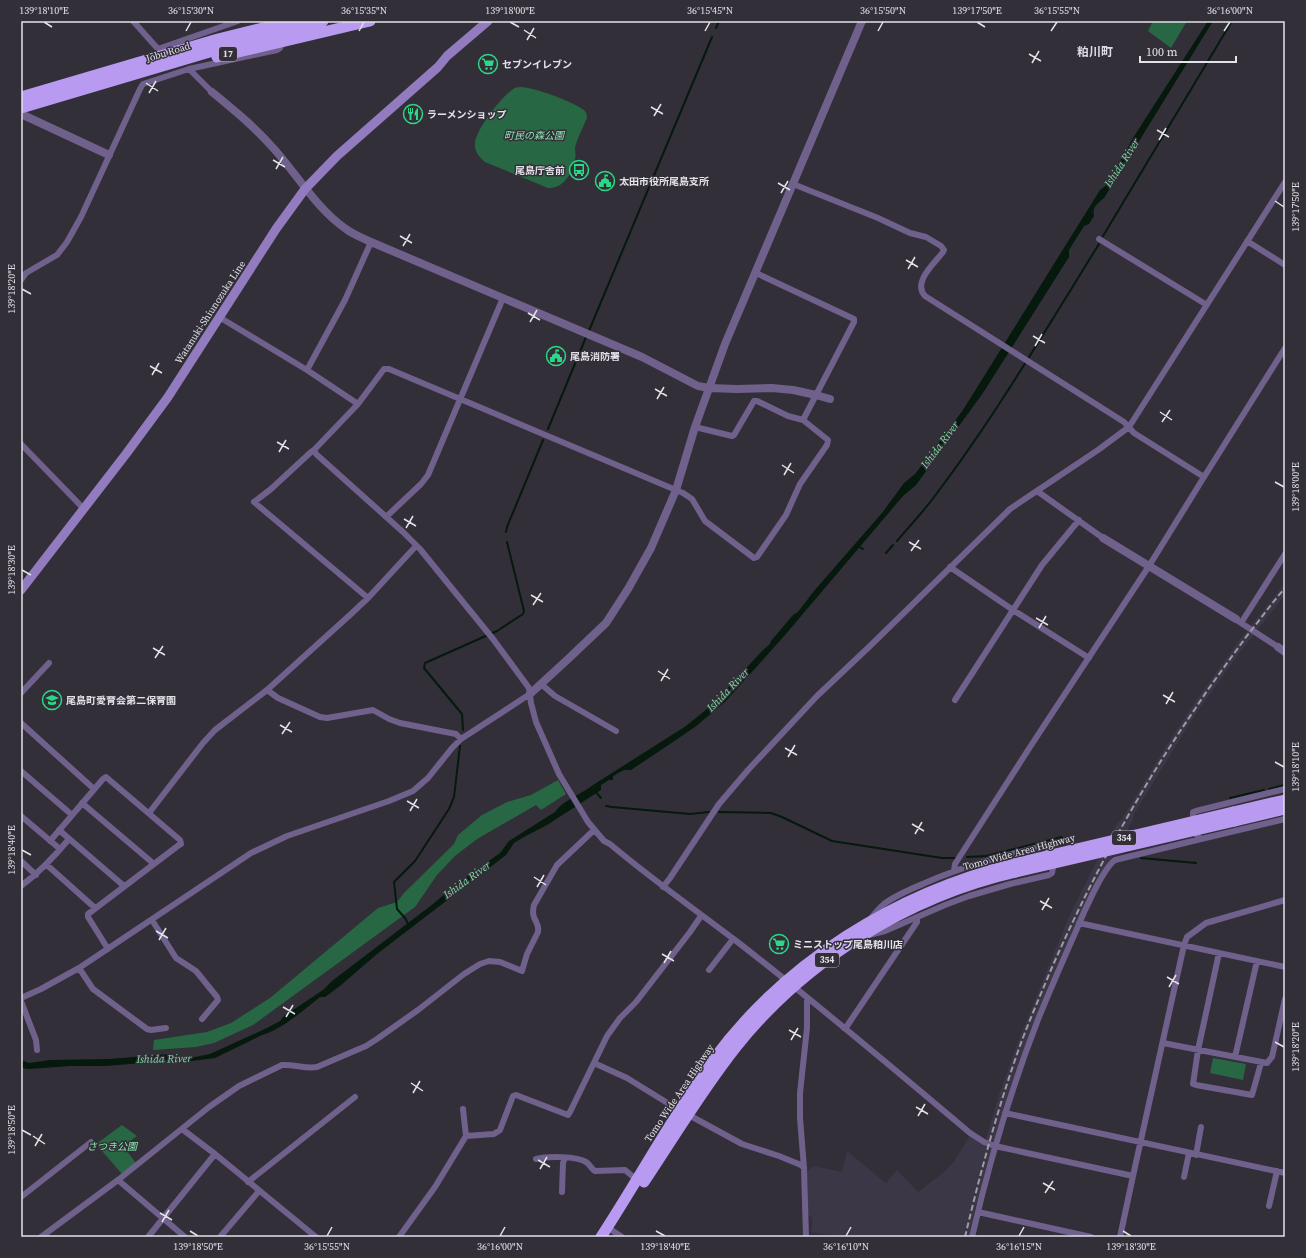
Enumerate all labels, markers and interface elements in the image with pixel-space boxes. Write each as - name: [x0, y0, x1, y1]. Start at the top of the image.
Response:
- text: 139°18'10"E: [19, 4, 69, 17]
- text: 36°15'30"N: [168, 4, 214, 17]
- text: 36°15'35"N: [341, 4, 387, 17]
- text: 139°18'00"E: [485, 4, 535, 17]
- text: 36°15'45"N: [687, 4, 733, 17]
- text: 36°15'50"N: [860, 4, 906, 17]
- text: 139°17'50"E: [952, 4, 1002, 17]
- text: 36°15'55"N: [1034, 4, 1080, 17]
- text: 36°16'00"N: [1207, 4, 1253, 17]
- scale bar: [1140, 38, 1236, 64]
- street label: Jobu Road: [143, 39, 192, 65]
- district label: 粕川町: [1077, 44, 1113, 60]
- text: 100 m: [1146, 44, 1178, 60]
- road number: 17: [219, 47, 237, 61]
- supermarket icon: セブンイレブン: [477, 53, 499, 75]
- place label: セブンイレブン: [502, 58, 572, 71]
- restaurant icon: ラーメンショップ: [402, 103, 424, 125]
- place label: ラーメンショップ: [427, 108, 507, 121]
- park label: 町民の森公園: [504, 129, 566, 142]
- water label: Ishida River: [1100, 135, 1144, 191]
- bus stop icon: 尾島庁舎前: [568, 159, 590, 181]
- place label: 尾島庁舎前: [515, 164, 565, 177]
- public building icon: 太田市役所尾島支所: [594, 170, 616, 192]
- place label: 太田市役所尾島支所: [619, 175, 709, 188]
- text: 139°17'50"E: [1289, 182, 1302, 232]
- street label: Watanuki-Shiunozuka Line: [172, 258, 248, 366]
- text: 139°18'20"E: [5, 264, 18, 314]
- public building icon: 尾島消防署: [545, 345, 567, 367]
- place label: 尾島消防署: [570, 350, 620, 363]
- water label: Ishida River: [917, 418, 963, 472]
- text: 139°18'00"E: [1289, 462, 1302, 512]
- text: 139°18'30"E: [5, 545, 18, 595]
- water label: Ishida River: [703, 665, 753, 716]
- school or university icon: 尾島町愛育会第二保育園: [41, 689, 63, 711]
- place label: 尾島町愛育会第二保育園: [66, 694, 176, 707]
- text: 139°18'10"E: [1289, 742, 1302, 792]
- text: 139°18'40"E: [5, 825, 18, 875]
- street label: Tomo Wide Area Highway: [962, 831, 1077, 873]
- road number: 354: [1112, 831, 1136, 845]
- water label: Ishida River: [439, 857, 494, 903]
- supermarket icon: ミニストップ尾島粕川店: [768, 933, 790, 955]
- place label: ミニストップ尾島粕川店: [793, 938, 903, 951]
- road number: 354: [815, 953, 839, 967]
- text: 139°18'20"E: [1289, 1022, 1302, 1072]
- street label: Tomo Wide Area Highway: [641, 1041, 717, 1144]
- water label: Ishida River: [135, 1051, 192, 1067]
- text: 139°18'50"E: [5, 1105, 18, 1155]
- park label: さつき公園: [87, 1140, 139, 1153]
- text: 139°18'50"E: [173, 1240, 223, 1253]
- text: 36°15'55"N: [304, 1240, 350, 1253]
- text: 36°16'00"N: [477, 1240, 523, 1253]
- text: 139°18'40"E: [640, 1240, 690, 1253]
- text: 36°16'10"N: [823, 1240, 869, 1253]
- text: 36°16'15"N: [996, 1240, 1042, 1253]
- text: 139°18'30"E: [1106, 1240, 1156, 1253]

